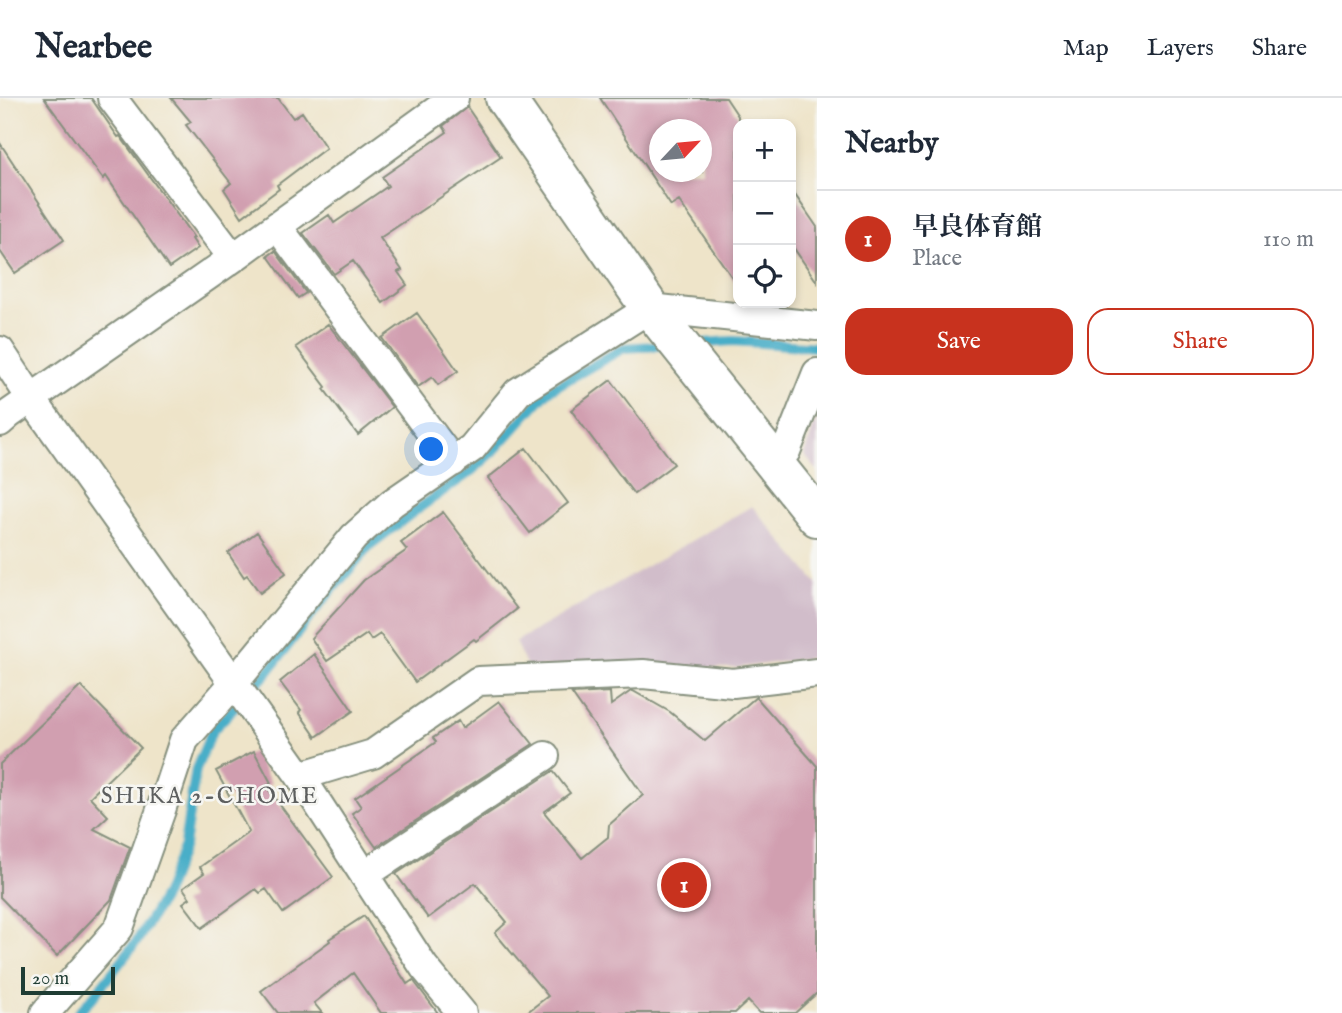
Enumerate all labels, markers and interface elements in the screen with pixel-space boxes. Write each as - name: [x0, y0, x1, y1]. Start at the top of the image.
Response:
- text: Nearbee: [35, 27, 152, 69]
- text: Map: [1063, 33, 1109, 64]
- text: Layers: [1147, 33, 1214, 64]
- text: Share: [1252, 33, 1307, 64]
- north arrow: [649, 119, 712, 182]
- map controls: [733, 119, 796, 308]
- button: +: [733, 119, 796, 182]
- text: Nearby: [845, 125, 938, 163]
- button: −: [733, 182, 796, 245]
- text: 早良体育館: [912, 211, 1042, 244]
- text: 1: [864, 225, 872, 254]
- text: 110 m: [1263, 225, 1314, 254]
- text: Place: [912, 244, 962, 273]
- button: locate: [733, 245, 796, 308]
- button: Save: [845, 308, 1073, 375]
- button: Share: [1087, 308, 1314, 375]
- your location: [414, 432, 448, 466]
- district label: SHIKA 2-CHOME: [101, 782, 319, 811]
- pin: 1: [661, 859, 707, 911]
- scale bar: [21, 964, 116, 996]
- text: 20 m: [32, 967, 69, 991]

